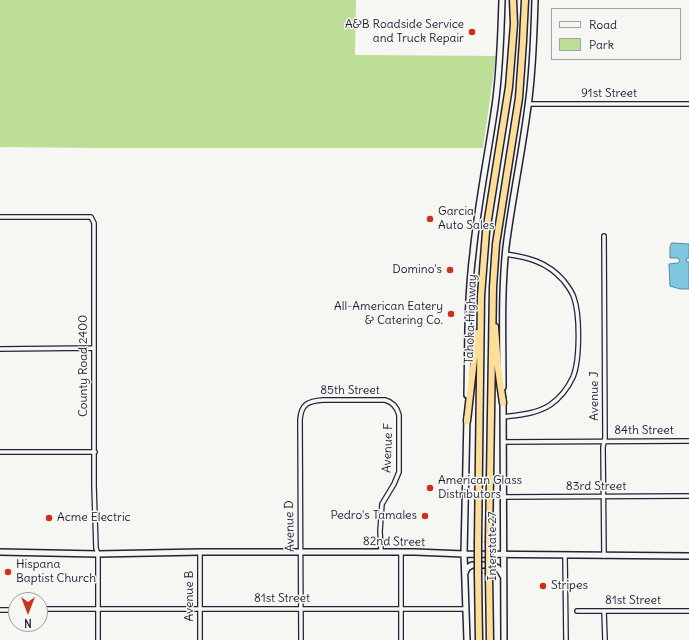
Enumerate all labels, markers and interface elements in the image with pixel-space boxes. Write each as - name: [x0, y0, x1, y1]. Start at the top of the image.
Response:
- legend: [551, 8, 681, 60]
- text: Road: [589, 17, 617, 32]
- place label: A&B Roadside Service and Truck Repair: [345, 18, 464, 46]
- marker: A&B Roadside Service and Truck Repair: [467, 27, 477, 37]
- text: Park: [589, 37, 614, 52]
- street label: 91st Street: [581, 87, 637, 101]
- place label: Garcia Auto Sales: [438, 205, 494, 233]
- marker: Garcia Auto Sales: [425, 214, 435, 224]
- place label: Domino's: [392, 263, 442, 277]
- marker: Domino's: [445, 265, 455, 275]
- street label: Tahoka Highway: [462, 274, 480, 364]
- place label: All-American Eatery & Catering Co.: [334, 300, 443, 328]
- marker: All-American Eatery & Catering Co.: [446, 309, 456, 319]
- street label: County Road 2400: [77, 315, 91, 417]
- street label: Avenue J: [588, 371, 602, 421]
- street label: 85th Street: [320, 384, 380, 398]
- street label: Avenue F: [380, 423, 396, 473]
- street label: 84th Street: [614, 424, 674, 438]
- place label: American Glass Distributors: [438, 474, 522, 502]
- street label: 83rd Street: [566, 480, 626, 494]
- marker: American Glass Distributors: [425, 483, 435, 493]
- street label: Avenue D: [282, 500, 298, 552]
- place label: Pedro's Tamales: [330, 509, 417, 523]
- place label: Acme Electric: [57, 511, 131, 525]
- marker: Pedro's Tamales: [420, 511, 430, 521]
- street label: Interstate 27: [486, 511, 500, 581]
- marker: Acme Electric: [44, 513, 54, 523]
- street label: 82nd Street: [363, 534, 425, 550]
- place label: Hispana Baptist Church: [16, 558, 96, 586]
- marker: Hispana Baptist Church: [3, 567, 13, 577]
- street label: Avenue B: [183, 571, 197, 621]
- place label: Stripes: [551, 579, 588, 593]
- marker: Stripes: [538, 581, 548, 591]
- north arrow: [8, 592, 48, 632]
- street label: 81st Street: [254, 592, 310, 606]
- street label: 81st Street: [605, 594, 661, 608]
- text: N: [24, 616, 32, 630]

